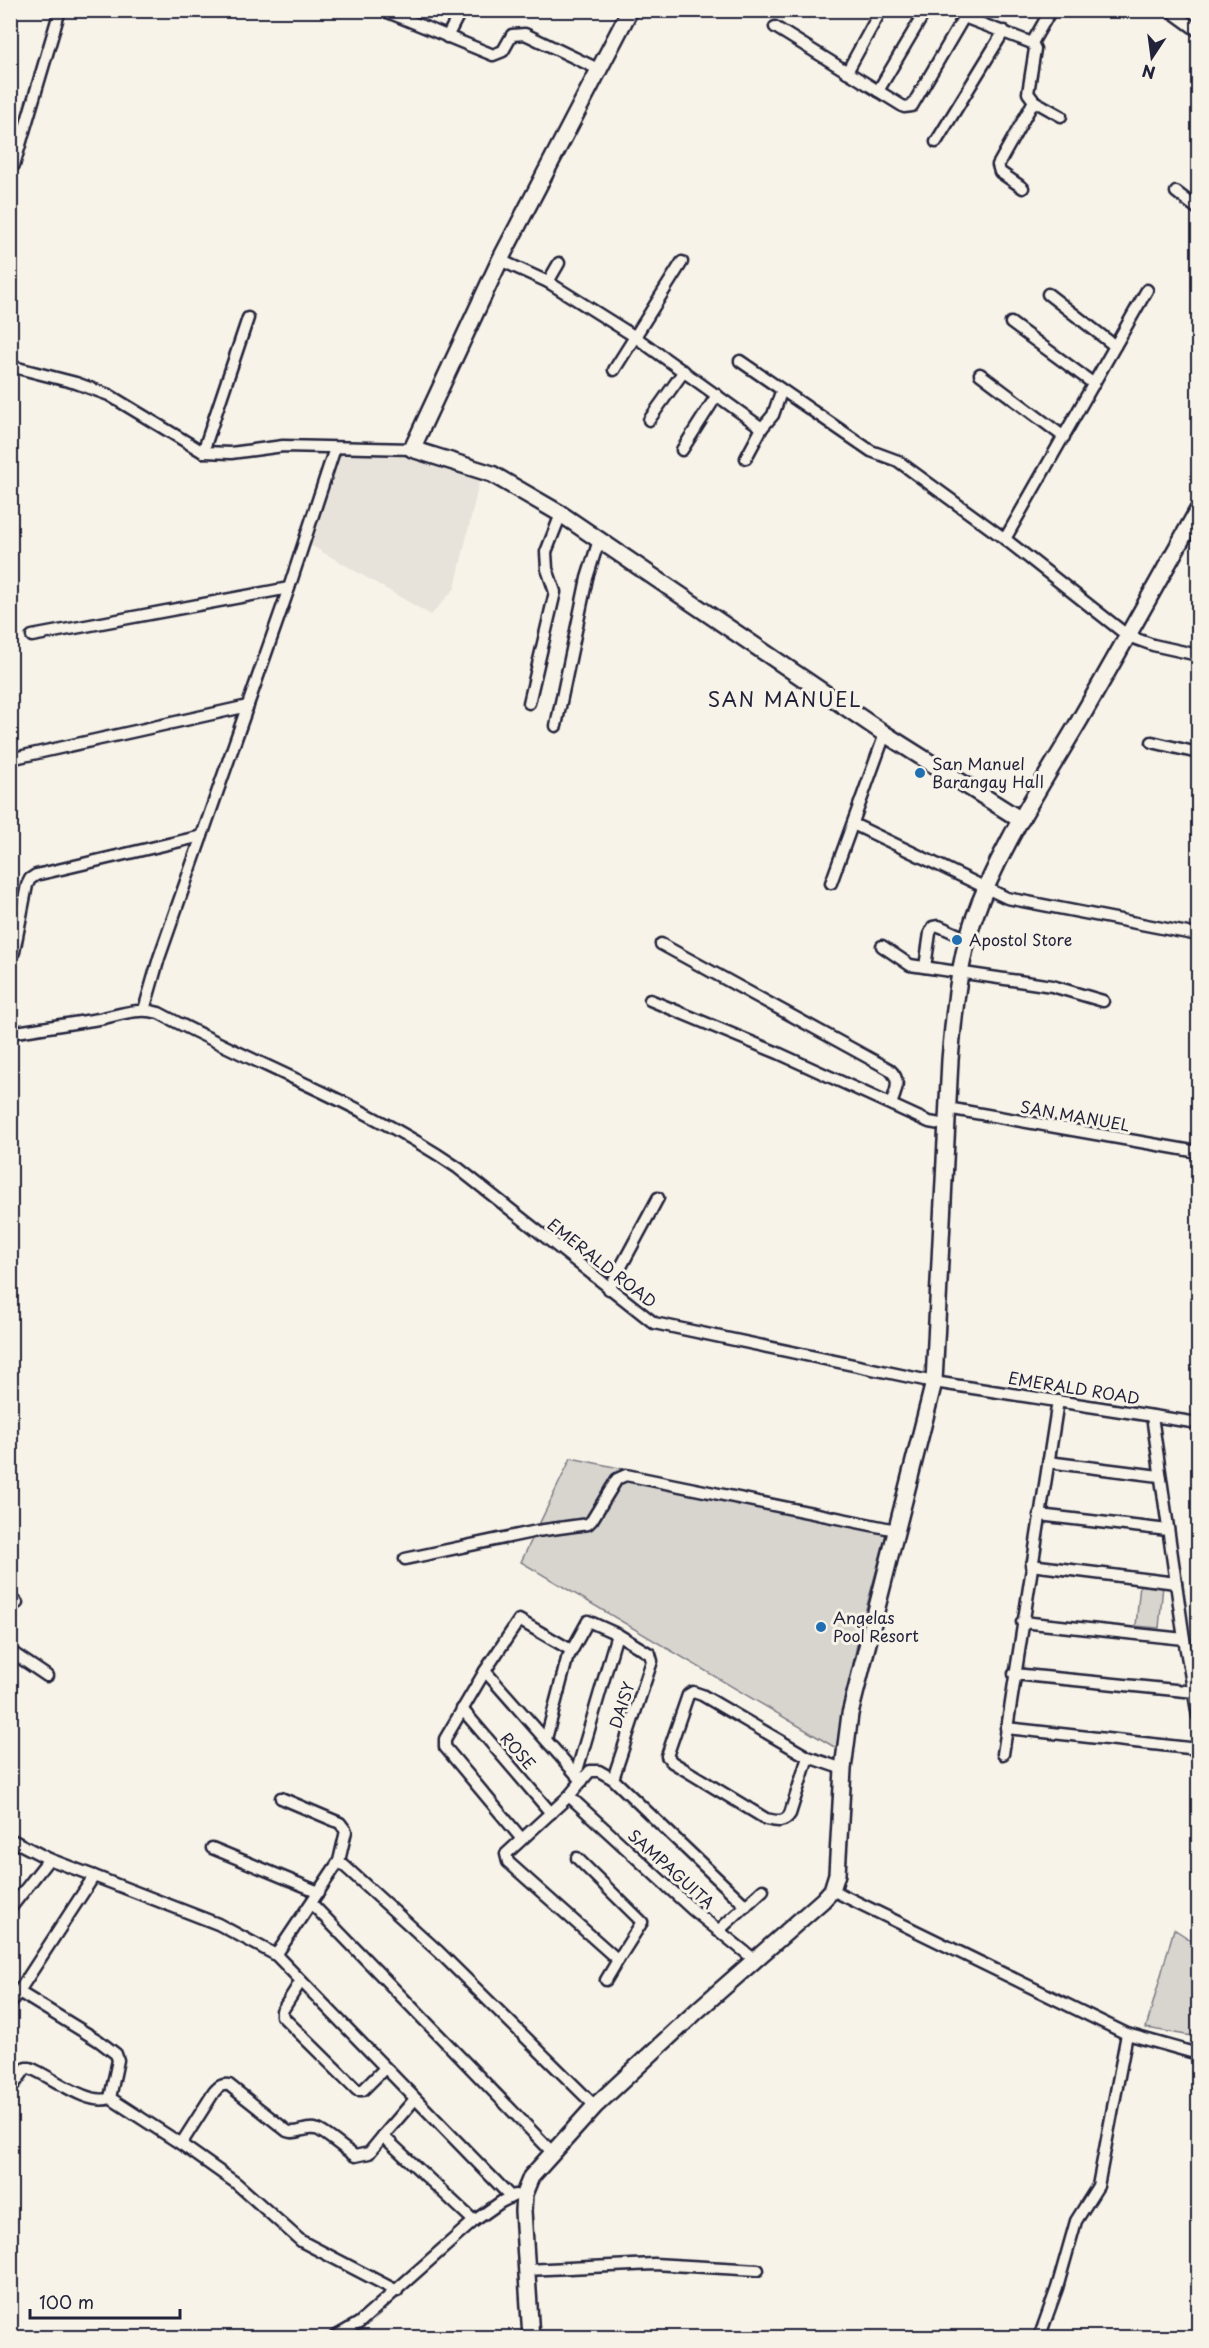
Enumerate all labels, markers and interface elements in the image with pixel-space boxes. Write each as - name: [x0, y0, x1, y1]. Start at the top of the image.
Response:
- north arrow: [1122, 27, 1182, 87]
- text: N: [1140, 59, 1157, 86]
- district label: SAN MANUEL: [708, 684, 862, 714]
- place label: San Manuel Barangay Hall: [932, 751, 1044, 793]
- marker: San Manuel Barangay Hall: [913, 766, 927, 780]
- place label: Apostol Store: [969, 927, 1072, 951]
- marker: Apostol Store: [950, 933, 964, 947]
- street label: SAN MANUEL: [1019, 1094, 1132, 1136]
- street label: EMERALD ROAD: [543, 1212, 662, 1313]
- street label: EMERALD ROAD: [1007, 1365, 1142, 1409]
- place label: Angelas Pool Resort: [833, 1605, 919, 1647]
- marker: Angelas Pool Resort: [814, 1620, 828, 1634]
- street label: DAISY: [602, 1678, 640, 1731]
- street label: ROSE: [496, 1726, 542, 1775]
- street label: SAMPAGUITA: [623, 1823, 721, 1914]
- scale bar: [30, 2282, 180, 2320]
- text: 100 m: [39, 2288, 94, 2315]

